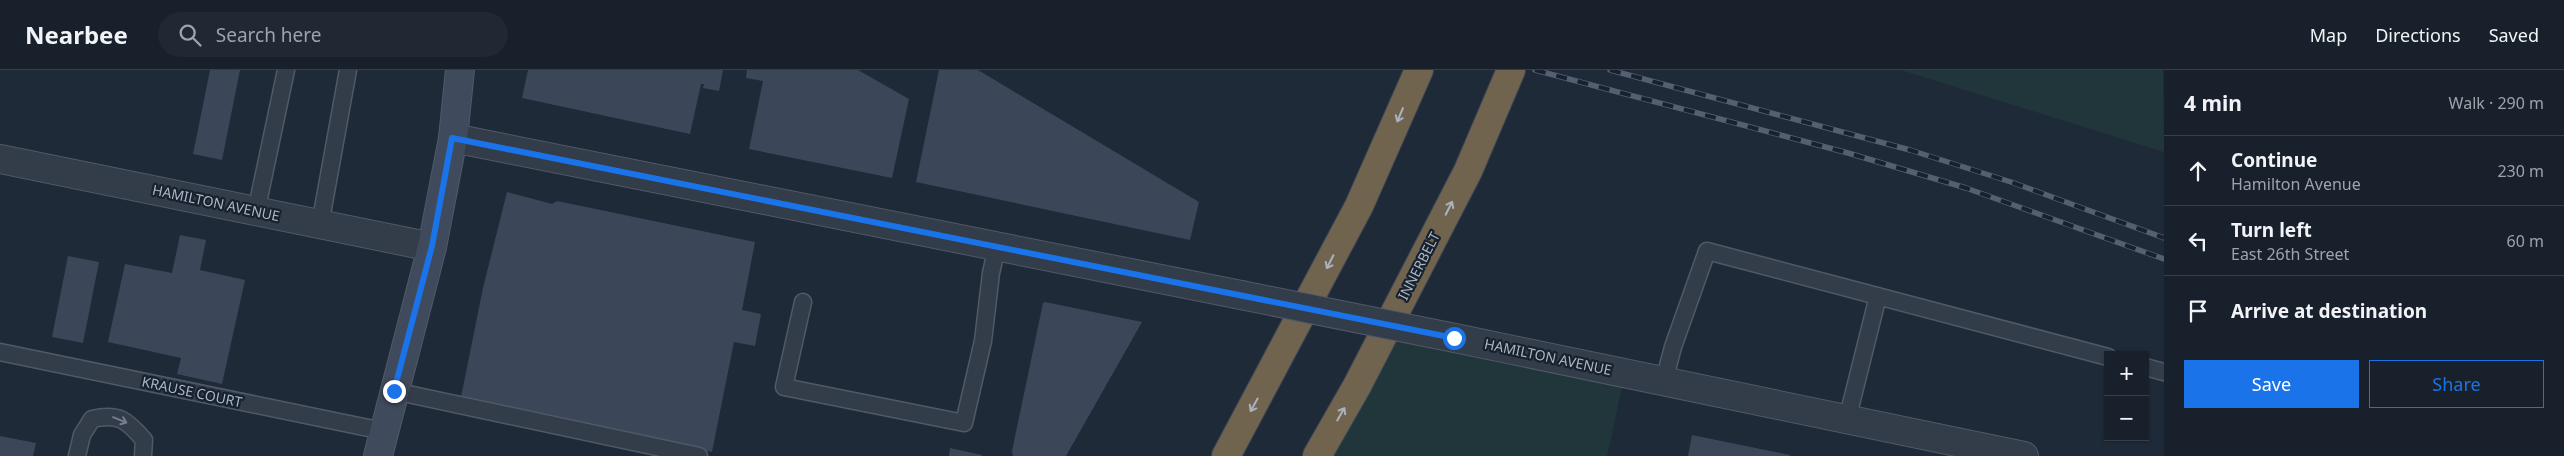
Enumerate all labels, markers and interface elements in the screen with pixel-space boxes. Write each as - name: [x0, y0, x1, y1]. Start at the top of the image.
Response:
- search box: [158, 12, 508, 57]
- text: Nearbee: [25, 18, 128, 51]
- icon: search: [176, 21, 204, 49]
- text: Search here: [216, 22, 322, 48]
- text: Map: [2310, 23, 2347, 47]
- text: Directions: [2375, 23, 2461, 47]
- text: Saved: [2489, 23, 2539, 47]
- text: 4 min: [2184, 89, 2242, 117]
- text: Walk · 290 m: [2449, 92, 2544, 114]
- one-way arrow: [1395, 107, 1404, 122]
- text: Continue: [2231, 147, 2317, 173]
- icon: ahead: [2184, 157, 2212, 185]
- text: 230 m: [2497, 160, 2544, 182]
- text: Hamilton Avenue: [2231, 173, 2361, 195]
- street label: HAMILTON AVENUE: [151, 180, 282, 225]
- one-way arrow: [1445, 201, 1454, 216]
- text: Turn left: [2231, 217, 2312, 243]
- icon: left: [2184, 227, 2212, 255]
- street label: INNERBELT: [1393, 228, 1444, 303]
- text: 60 m: [2507, 230, 2544, 252]
- text: East 26th Street: [2231, 243, 2349, 265]
- one-way arrow: [1325, 254, 1335, 269]
- icon: arrive: [2184, 297, 2212, 325]
- text: Arrive at destination: [2231, 298, 2427, 324]
- route start: [1443, 327, 1466, 350]
- street label: HAMILTON AVENUE: [1483, 334, 1614, 379]
- map controls: [2104, 351, 2149, 441]
- button: +: [2104, 351, 2149, 396]
- button: Save: [2184, 360, 2359, 408]
- button: Share: [2369, 360, 2544, 408]
- street label: KRAUSE COURT: [140, 372, 244, 411]
- route end: [383, 380, 406, 403]
- button: −: [2104, 396, 2149, 441]
- one-way arrow: [1249, 398, 1259, 413]
- one-way arrow: [1337, 407, 1347, 421]
- one-way arrow: [112, 416, 127, 425]

